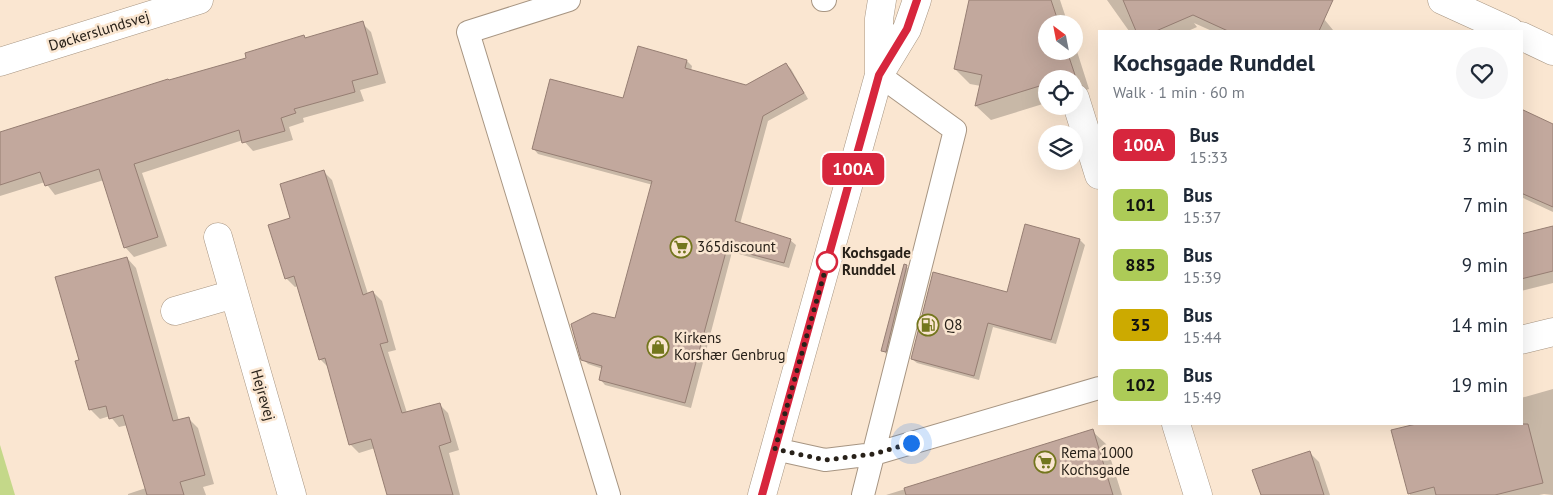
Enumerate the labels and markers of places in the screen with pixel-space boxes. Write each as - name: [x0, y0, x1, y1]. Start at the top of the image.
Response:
- supermarket icon: 365discount: [669, 235, 693, 259]
- place label: 365discount: [697, 237, 776, 256]
- place label: Kochsgade Runddel: [842, 243, 911, 279]
- marker: Kochsgade Runddel: [816, 251, 838, 273]
- fuel station icon: Q8: [916, 313, 940, 337]
- place label: Q8: [944, 315, 962, 334]
- place label: Kirkens Korshær Genbrug: [674, 328, 785, 364]
- shop icon: Kirkens Korshær Genbrug: [646, 335, 670, 359]
- place label: Rema 1000 Kochsgade: [1061, 443, 1133, 479]
- supermarket icon: Rema 1000 Kochsgade: [1033, 450, 1057, 474]

